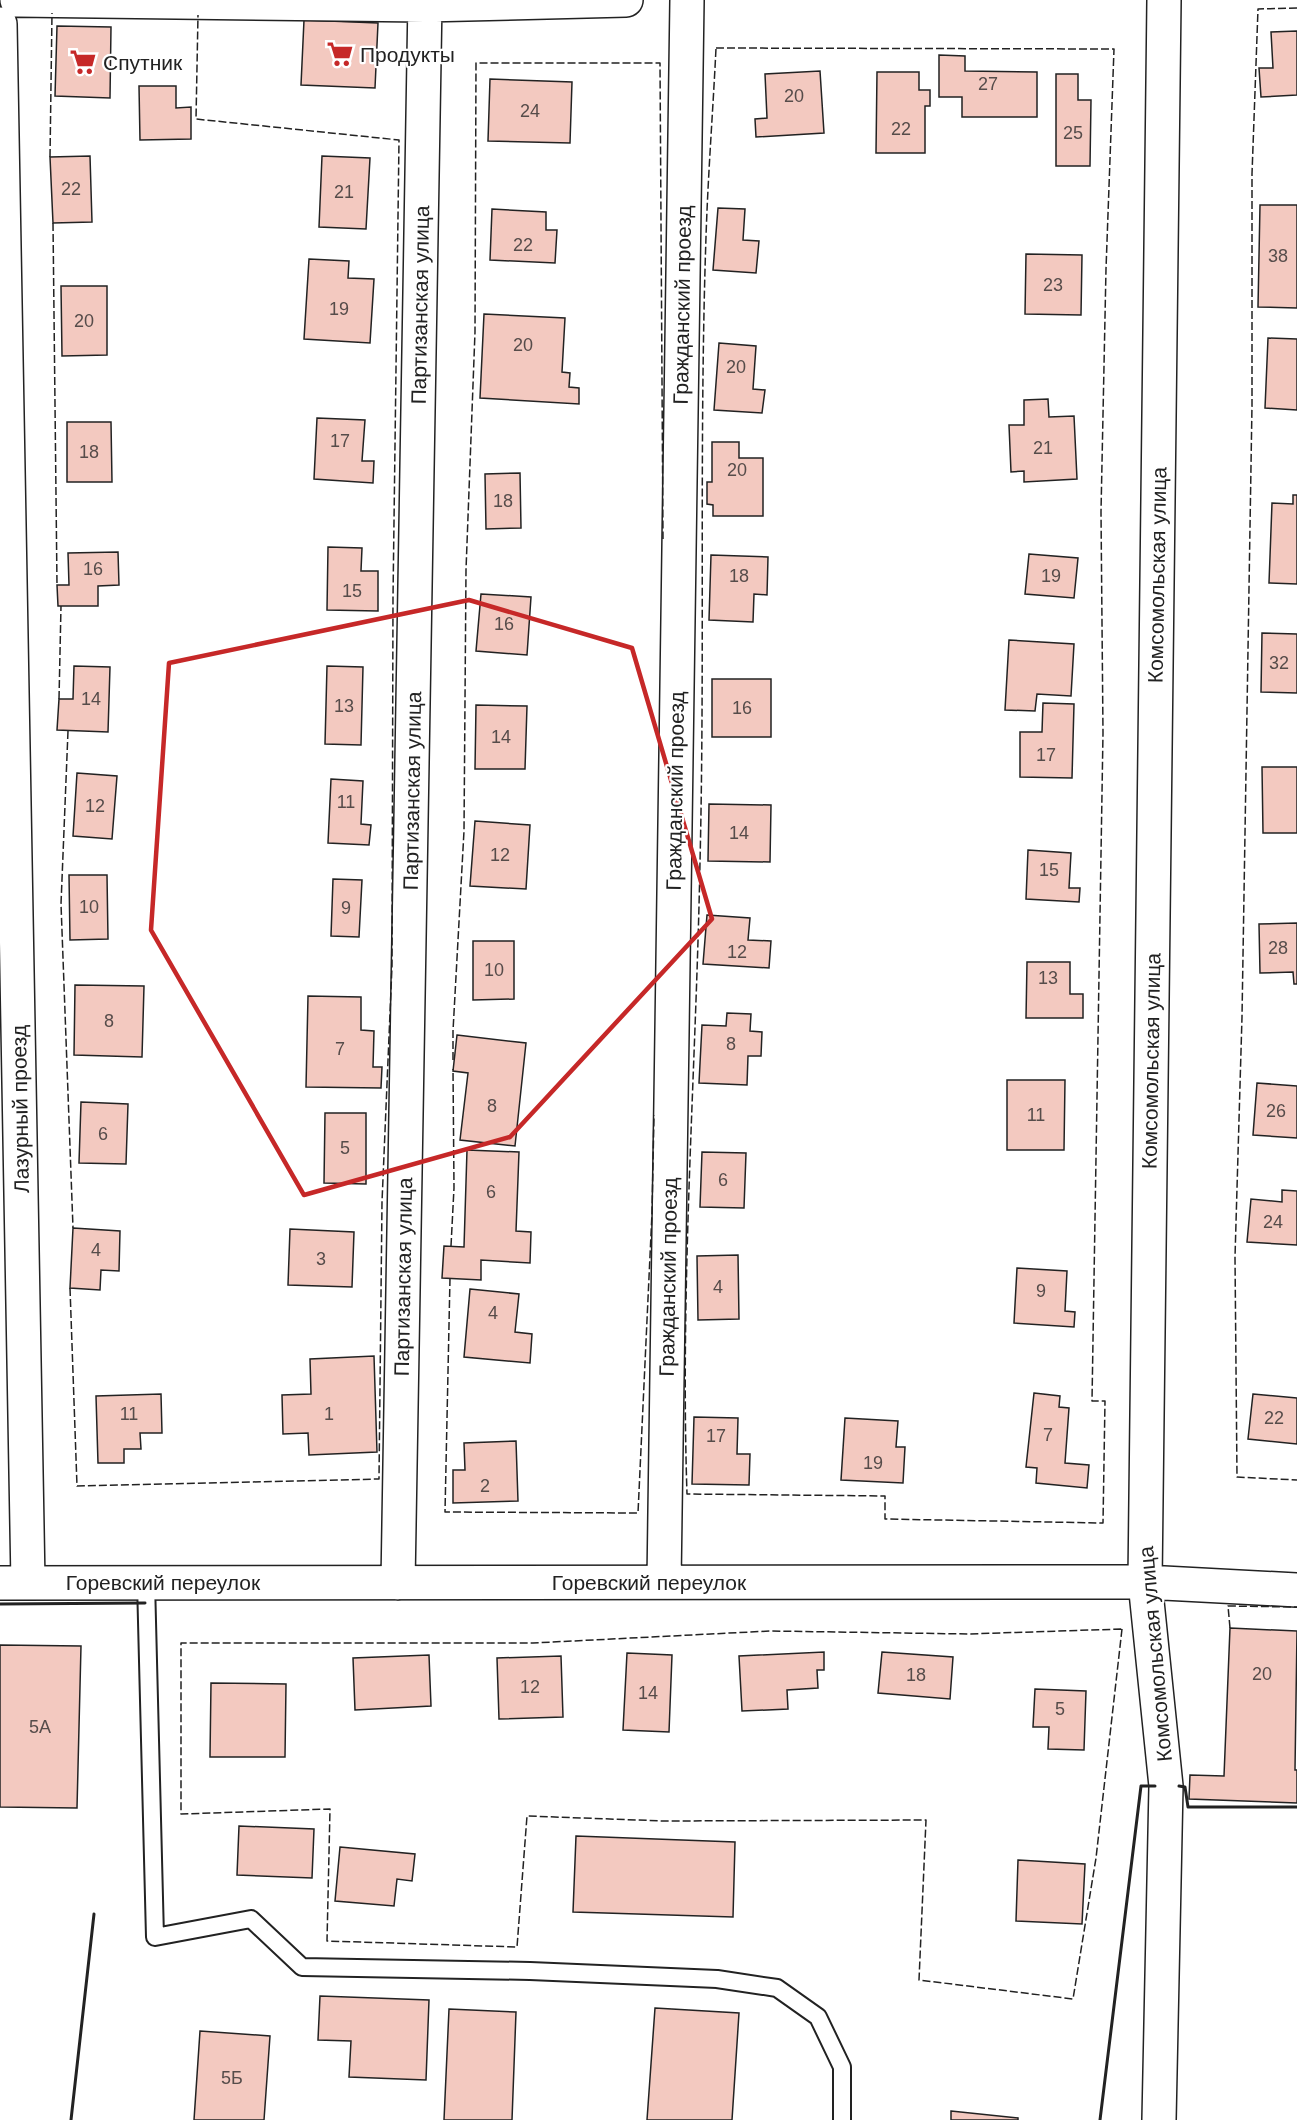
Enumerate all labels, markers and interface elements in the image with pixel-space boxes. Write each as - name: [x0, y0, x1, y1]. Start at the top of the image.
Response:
- supermarket icon: Продукты: [325, 39, 355, 69]
- place label: Продукты: [360, 43, 455, 66]
- supermarket icon: Спутник: [68, 47, 98, 77]
- place label: Спутник: [103, 51, 183, 74]
- house number: 27: [978, 74, 998, 94]
- house number: 20: [784, 86, 804, 106]
- house number: 24: [520, 101, 540, 121]
- house number: 22: [891, 119, 911, 139]
- house number: 25: [1063, 123, 1083, 143]
- house number: 22: [61, 179, 81, 199]
- house number: 21: [334, 182, 354, 202]
- street label: Партизанская улица: [407, 205, 433, 405]
- street label: Гражданский проезд: [669, 205, 695, 405]
- house number: 22: [513, 235, 533, 255]
- house number: 38: [1268, 246, 1288, 266]
- house number: 23: [1043, 275, 1063, 295]
- house number: 19: [329, 299, 349, 319]
- house number: 20: [74, 311, 94, 331]
- house number: 20: [513, 335, 533, 355]
- house number: 20: [726, 357, 746, 377]
- house number: 17: [330, 431, 350, 451]
- house number: 21: [1033, 438, 1053, 458]
- house number: 18: [79, 442, 99, 462]
- house number: 20: [727, 460, 747, 480]
- street label: Комсомольская улица: [1144, 466, 1170, 683]
- house number: 18: [493, 491, 513, 511]
- house number: 16: [83, 559, 103, 579]
- house number: 18: [729, 566, 749, 586]
- house number: 19: [1041, 566, 1061, 586]
- house number: 15: [342, 581, 362, 601]
- house number: 16: [494, 614, 514, 634]
- house number: 32: [1269, 653, 1289, 673]
- house number: 14: [81, 689, 101, 709]
- street label: Партизанская улица: [399, 691, 425, 891]
- street label: Гражданский проезд: [662, 691, 688, 891]
- house number: 13: [334, 696, 354, 716]
- house number: 16: [732, 698, 752, 718]
- house number: 14: [491, 727, 511, 747]
- house number: 17: [1036, 745, 1056, 765]
- house number: 11: [337, 792, 355, 812]
- house number: 12: [85, 796, 105, 816]
- house number: 14: [729, 823, 749, 843]
- house number: 12: [490, 845, 510, 865]
- house number: 15: [1039, 860, 1059, 880]
- house number: 10: [79, 897, 99, 917]
- house number: 9: [341, 898, 351, 918]
- house number: 28: [1268, 938, 1288, 958]
- house number: 12: [727, 942, 747, 962]
- street label: Комсомольская улица: [1138, 952, 1164, 1169]
- house number: 10: [484, 960, 504, 980]
- house number: 13: [1038, 968, 1058, 988]
- house number: 8: [104, 1011, 114, 1031]
- street label: Лазурный проезд: [7, 1025, 33, 1193]
- house number: 8: [726, 1034, 736, 1054]
- house number: 7: [335, 1039, 345, 1059]
- house number: 8: [487, 1096, 497, 1116]
- house number: 26: [1266, 1101, 1286, 1121]
- house number: 11: [1027, 1105, 1045, 1125]
- house number: 6: [98, 1124, 108, 1144]
- house number: 5: [340, 1138, 350, 1158]
- house number: 6: [718, 1170, 728, 1190]
- street label: Партизанская улица: [390, 1177, 416, 1377]
- street label: Гражданский проезд: [655, 1177, 681, 1377]
- house number: 6: [486, 1182, 496, 1202]
- house number: 24: [1263, 1212, 1283, 1232]
- house number: 4: [91, 1240, 101, 1260]
- house number: 3: [316, 1249, 326, 1269]
- house number: 4: [713, 1277, 723, 1297]
- house number: 9: [1036, 1281, 1046, 1301]
- house number: 4: [488, 1303, 498, 1323]
- house number: 11: [120, 1404, 138, 1424]
- house number: 1: [324, 1404, 334, 1424]
- house number: 22: [1264, 1408, 1284, 1428]
- house number: 7: [1043, 1425, 1053, 1445]
- house number: 17: [706, 1426, 726, 1446]
- house number: 19: [863, 1453, 883, 1473]
- house number: 2: [480, 1476, 490, 1496]
- street label: Комсомольская улица: [1134, 1545, 1176, 1763]
- street label: Горевский переулок: [66, 1571, 261, 1594]
- street label: Горевский переулок: [552, 1571, 747, 1594]
- house number: 20: [1252, 1664, 1272, 1684]
- house number: 18: [906, 1665, 926, 1685]
- house number: 12: [520, 1677, 540, 1697]
- house number: 14: [638, 1683, 658, 1703]
- house number: 5: [1055, 1699, 1065, 1719]
- house number: 5А: [29, 1717, 51, 1737]
- house number: 5Б: [221, 2068, 243, 2088]

